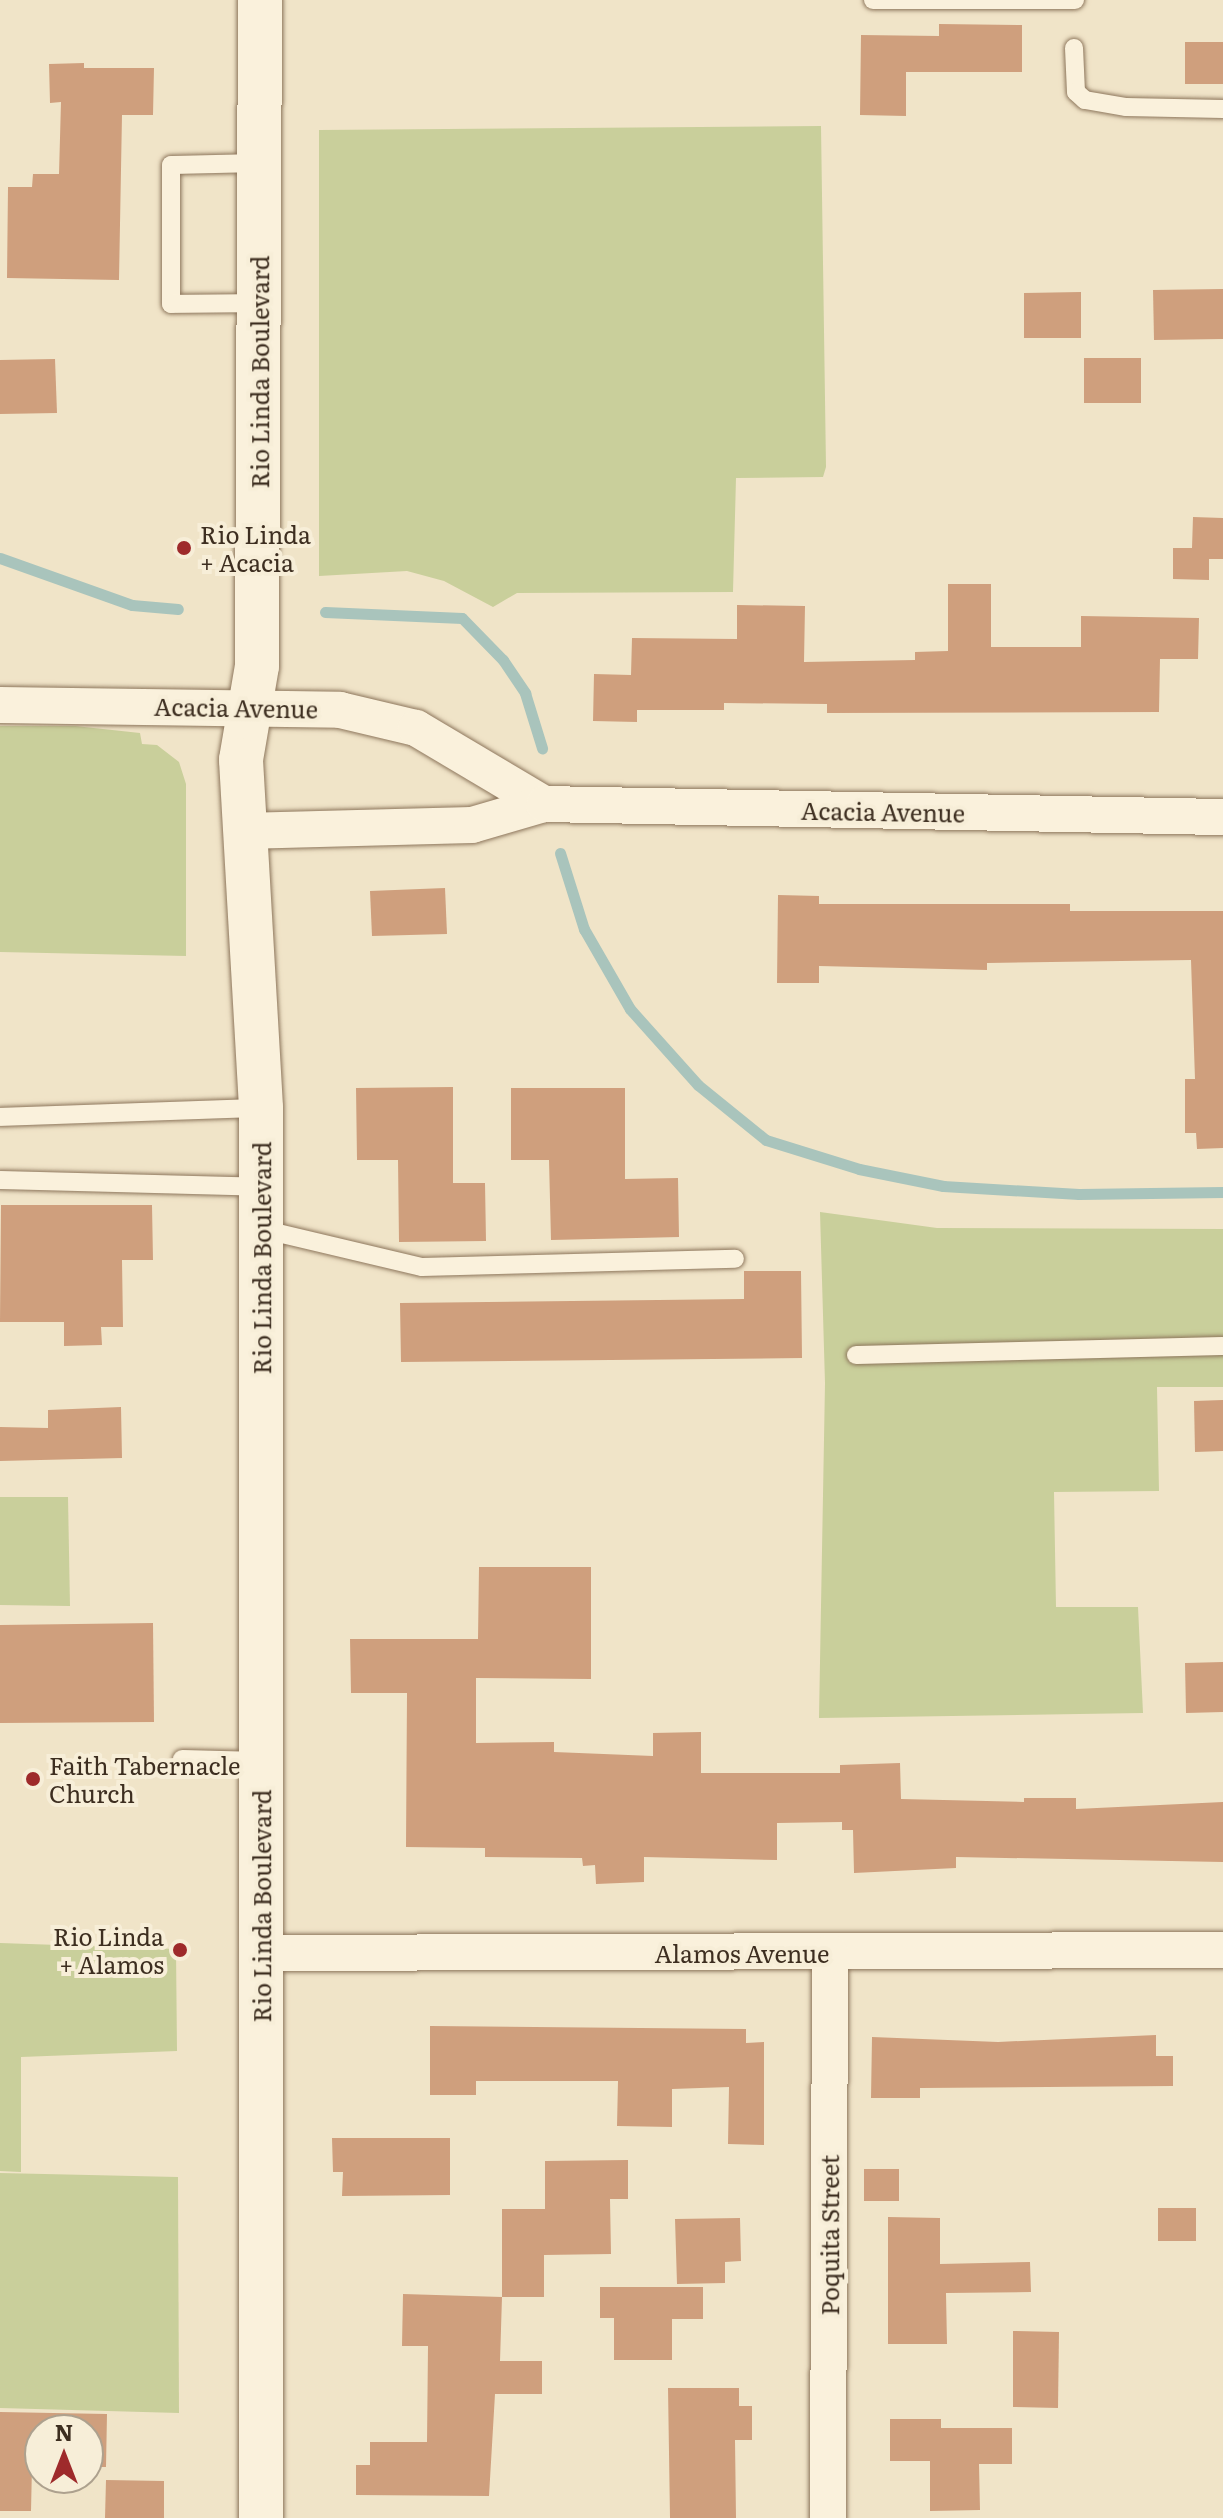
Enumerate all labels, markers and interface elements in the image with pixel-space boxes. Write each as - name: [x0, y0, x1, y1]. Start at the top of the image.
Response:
- street label: Rio Linda Boulevard: [245, 256, 273, 488]
- place label: Rio Linda + Acacia: [200, 520, 311, 576]
- marker: Rio Linda + Acacia: [175, 539, 193, 557]
- street label: Acacia Avenue: [154, 691, 318, 723]
- street label: Acacia Avenue: [801, 795, 965, 827]
- street label: Rio Linda Boulevard: [247, 1142, 275, 1374]
- place label: Faith Tabernacle Church: [49, 1751, 241, 1807]
- marker: Faith Tabernacle Church: [24, 1770, 42, 1788]
- street label: Rio Linda Boulevard: [247, 1790, 275, 2022]
- place label: Rio Linda + Alamos: [53, 1922, 164, 1978]
- street label: Alamos Avenue: [654, 1939, 830, 1967]
- marker: Rio Linda + Alamos: [171, 1941, 189, 1959]
- street label: Poquita Street: [815, 2154, 843, 2316]
- north arrow: [24, 2414, 104, 2494]
- text: N: [55, 2415, 73, 2448]

